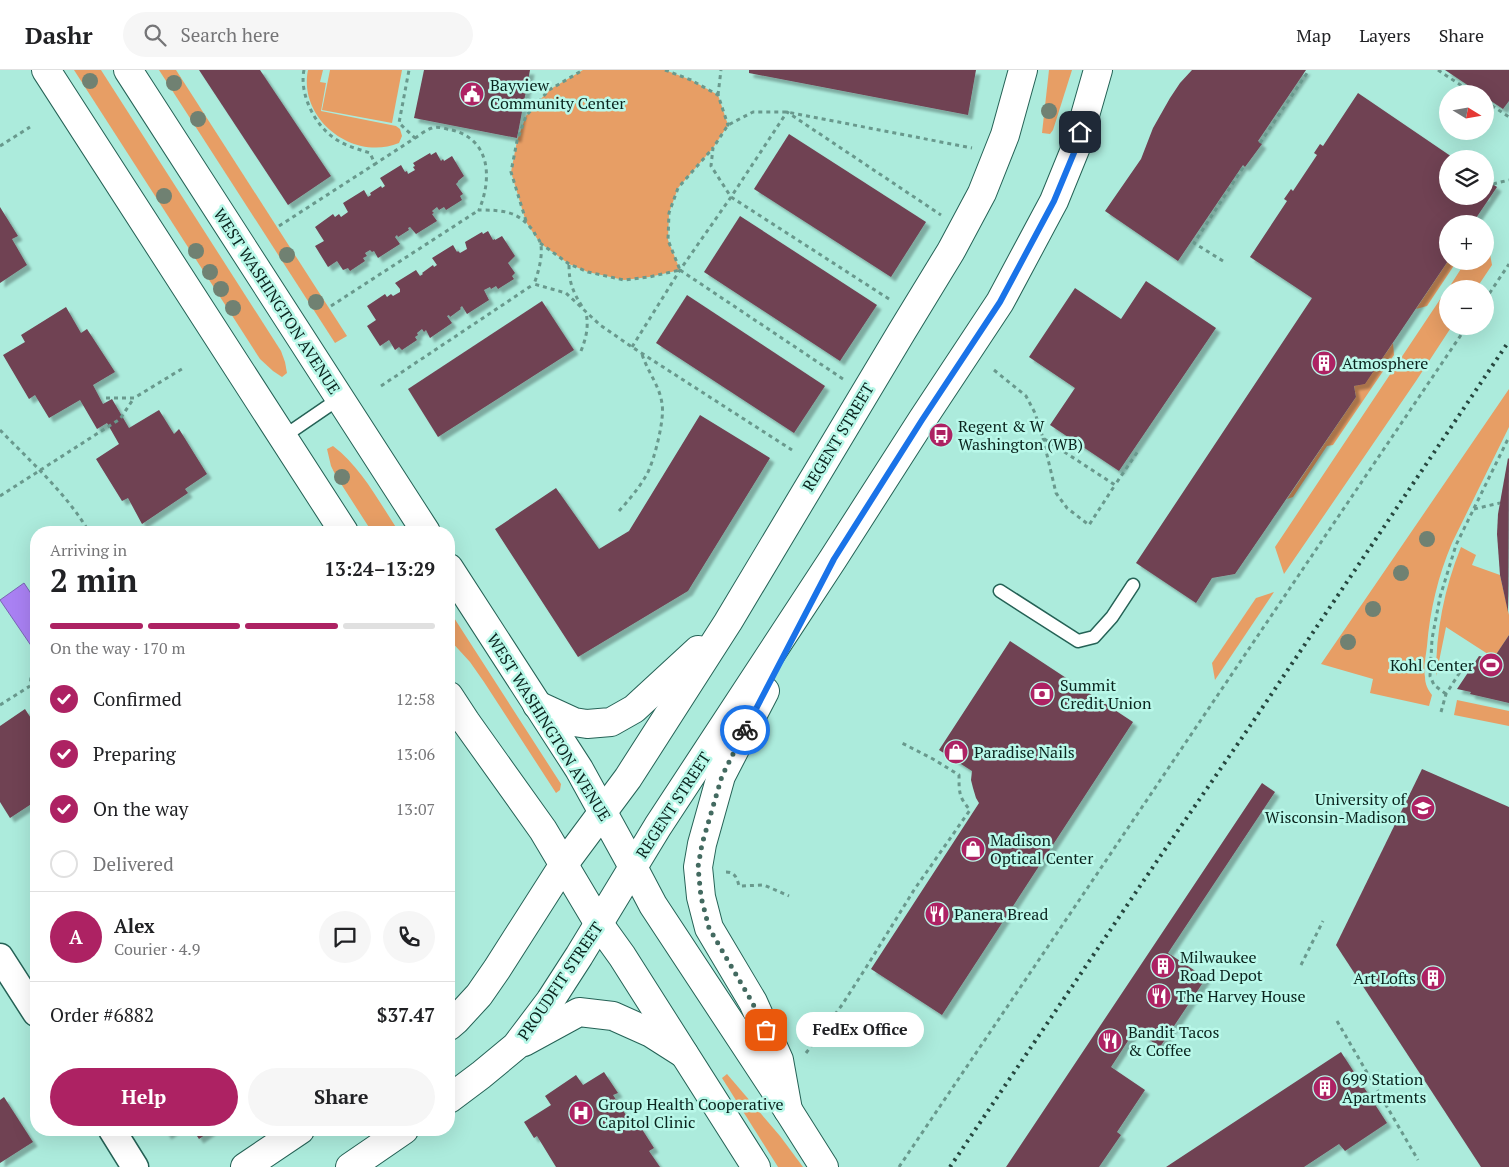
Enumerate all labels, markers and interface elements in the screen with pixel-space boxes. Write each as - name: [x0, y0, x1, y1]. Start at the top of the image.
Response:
- search box: [123, 12, 473, 57]
- text: Dashr: [25, 19, 93, 51]
- icon: search: [141, 21, 169, 49]
- text: Search here: [181, 22, 279, 47]
- text: Map: [1296, 23, 1331, 47]
- text: Layers: [1359, 23, 1411, 47]
- text: Share: [1439, 23, 1484, 47]
- place label: Bayview Community Center: [490, 74, 626, 114]
- public building icon: Bayview Community Center: [459, 81, 485, 107]
- north arrow: [1439, 85, 1494, 140]
- map controls: [1439, 85, 1494, 335]
- pin: [1059, 111, 1101, 153]
- icon: home: [1066, 118, 1094, 146]
- button: layers: [1439, 150, 1494, 205]
- street label: WEST WASHINGTON AVENUE: [209, 204, 345, 398]
- button: +: [1439, 215, 1494, 270]
- button: −: [1439, 280, 1494, 335]
- building icon: Atmosphere: [1311, 350, 1337, 376]
- place label: Atmosphere: [1342, 352, 1428, 374]
- street label: REGENT STREET: [797, 379, 879, 495]
- place label: Regent & W Washington (WB): [958, 415, 1083, 455]
- bus stop icon: Regent & W Washington (WB): [928, 422, 954, 448]
- text: Arriving in: [50, 539, 127, 561]
- text: 13:24–13:29: [324, 556, 435, 581]
- text: 2 min: [50, 559, 138, 601]
- street label: WEST WASHINGTON AVENUE: [482, 629, 616, 825]
- text: On the way · 170 m: [50, 637, 185, 659]
- sports icon: Kohl Center: [1478, 652, 1504, 678]
- place label: Kohl Center: [1390, 654, 1475, 676]
- place label: Summit Credit Union: [1060, 674, 1152, 714]
- bank icon: Summit Credit Union: [1029, 681, 1055, 707]
- icon: check: [50, 685, 78, 713]
- text: Confirmed: [93, 686, 182, 711]
- text: 12:58: [396, 688, 435, 710]
- courier: [720, 705, 770, 755]
- icon: bike: [731, 716, 759, 744]
- shop icon: Paradise Nails: [943, 739, 969, 765]
- icon: check: [50, 740, 78, 768]
- text: Preparing: [93, 741, 176, 766]
- place label: Paradise Nails: [974, 741, 1075, 763]
- text: 13:06: [396, 743, 435, 765]
- street label: REGENT STREET: [630, 748, 716, 862]
- place label: University of Wisconsin-Madison: [1265, 788, 1408, 828]
- icon: check: [50, 795, 78, 823]
- school or university icon: University of Wisconsin-Madison: [1410, 795, 1436, 821]
- text: On the way: [93, 796, 188, 821]
- text: 13:07: [396, 798, 435, 820]
- place label: Madison Optical Center: [990, 829, 1094, 869]
- shop icon: Madison Optical Center: [960, 836, 986, 862]
- text: Delivered: [93, 851, 174, 876]
- restaurant icon: Panera Bread: [924, 901, 950, 927]
- place label: Panera Bread: [954, 903, 1048, 925]
- button: chat: [319, 911, 371, 963]
- button: phone: [383, 911, 435, 963]
- text: Alex: [114, 913, 155, 938]
- street label: PROUDFIT STREET: [512, 917, 608, 1045]
- text: A: [69, 924, 83, 949]
- text: Courier · 4.9: [114, 938, 200, 960]
- place label: Milwaukee Road Depot: [1180, 946, 1263, 986]
- building icon: Milwaukee Road Depot: [1150, 953, 1176, 979]
- building icon: Art Lofts: [1420, 965, 1446, 991]
- place label: Art Lofts: [1353, 967, 1416, 989]
- restaurant icon: The Harvey House: [1146, 983, 1172, 1009]
- place label: The Harvey House: [1176, 985, 1306, 1007]
- text: Order #6882: [50, 1002, 154, 1027]
- text: $37.47: [377, 1002, 435, 1027]
- pin: [745, 1009, 787, 1051]
- callout: FedEx Office: [796, 1012, 924, 1048]
- icon: bag: [752, 1016, 780, 1044]
- text: FedEx Office: [813, 1018, 908, 1040]
- place label: Bandit Tacos & Coffee: [1128, 1021, 1219, 1061]
- restaurant icon: Bandit Tacos & Coffee: [1097, 1028, 1123, 1054]
- button: Help: [50, 1068, 238, 1126]
- button: Share: [248, 1068, 435, 1126]
- place label: 699 Station Apartments: [1342, 1068, 1426, 1108]
- building icon: 699 Station Apartments: [1312, 1075, 1338, 1101]
- place label: Group Health Cooperative Capitol Clinic: [598, 1093, 784, 1133]
- hospital icon: Group Health Cooperative Capitol Clinic: [568, 1100, 594, 1126]

